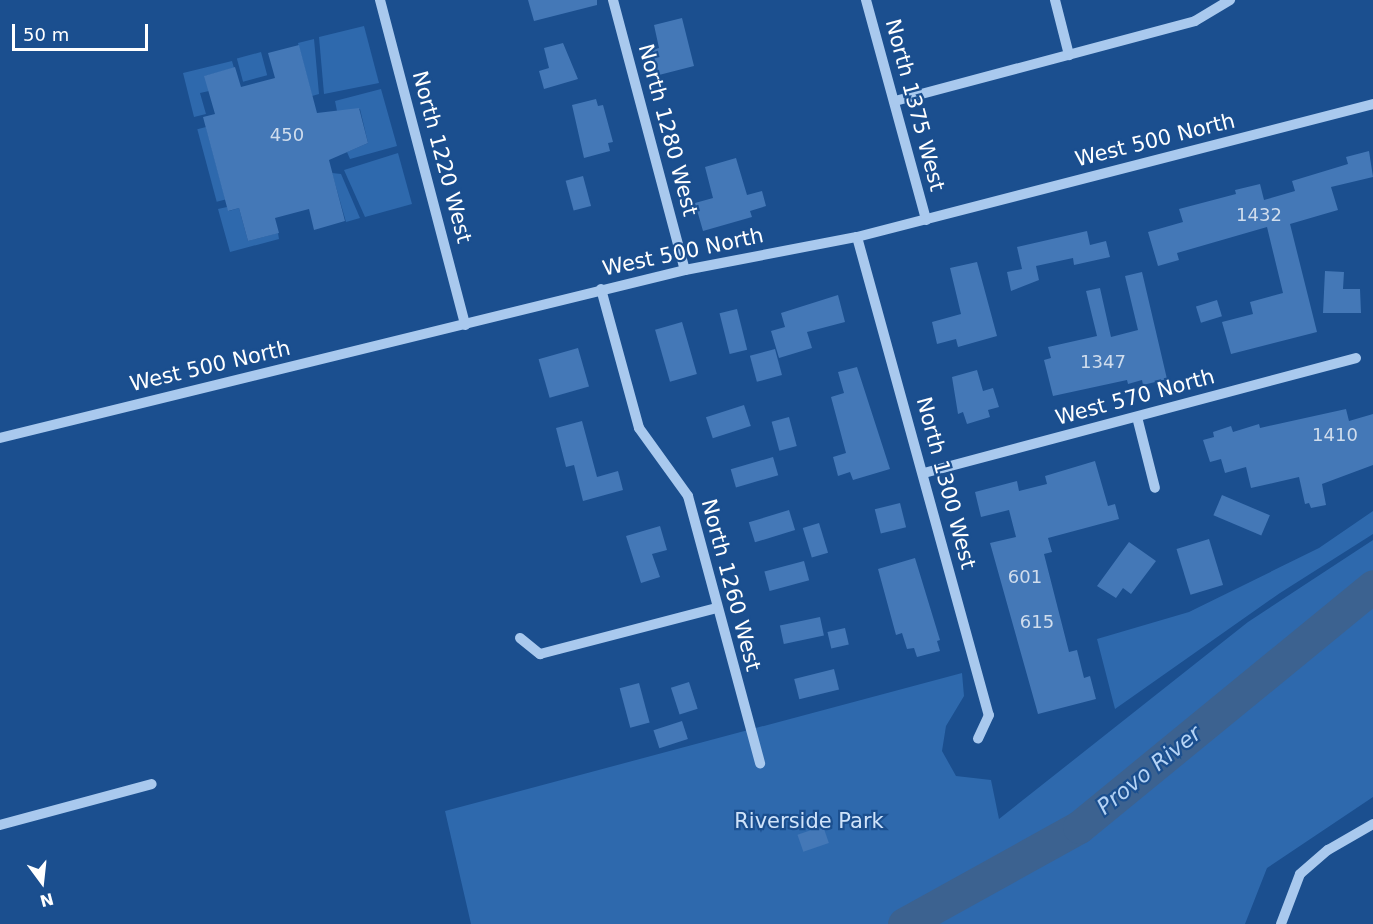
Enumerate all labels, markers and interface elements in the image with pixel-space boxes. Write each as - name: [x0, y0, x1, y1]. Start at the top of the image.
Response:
- scale bar: [15, 12, 152, 50]
- street label: North 1375 West: [880, 16, 950, 194]
- text: 50 m: [23, 24, 69, 45]
- street label: North 1280 West: [633, 41, 703, 219]
- street label: North 1220 West: [407, 68, 477, 246]
- street label: West 500 North: [1072, 108, 1238, 172]
- house number: 450: [270, 124, 304, 146]
- house number: 1432: [1236, 204, 1282, 226]
- street label: West 500 North: [600, 223, 766, 281]
- street label: West 500 North: [127, 335, 293, 397]
- house number: 1347: [1080, 351, 1126, 373]
- street label: West 570 North: [1053, 364, 1217, 430]
- street label: North 1300 West: [911, 394, 981, 572]
- house number: 1410: [1312, 424, 1358, 446]
- street label: North 1260 West: [696, 496, 766, 674]
- house number: 601: [1008, 566, 1042, 588]
- house number: 615: [1020, 611, 1054, 633]
- water label: Provo River: [1092, 720, 1206, 820]
- park label: Riverside Park: [734, 808, 884, 834]
- north arrow: [12, 852, 72, 912]
- text: N: [38, 889, 56, 911]

